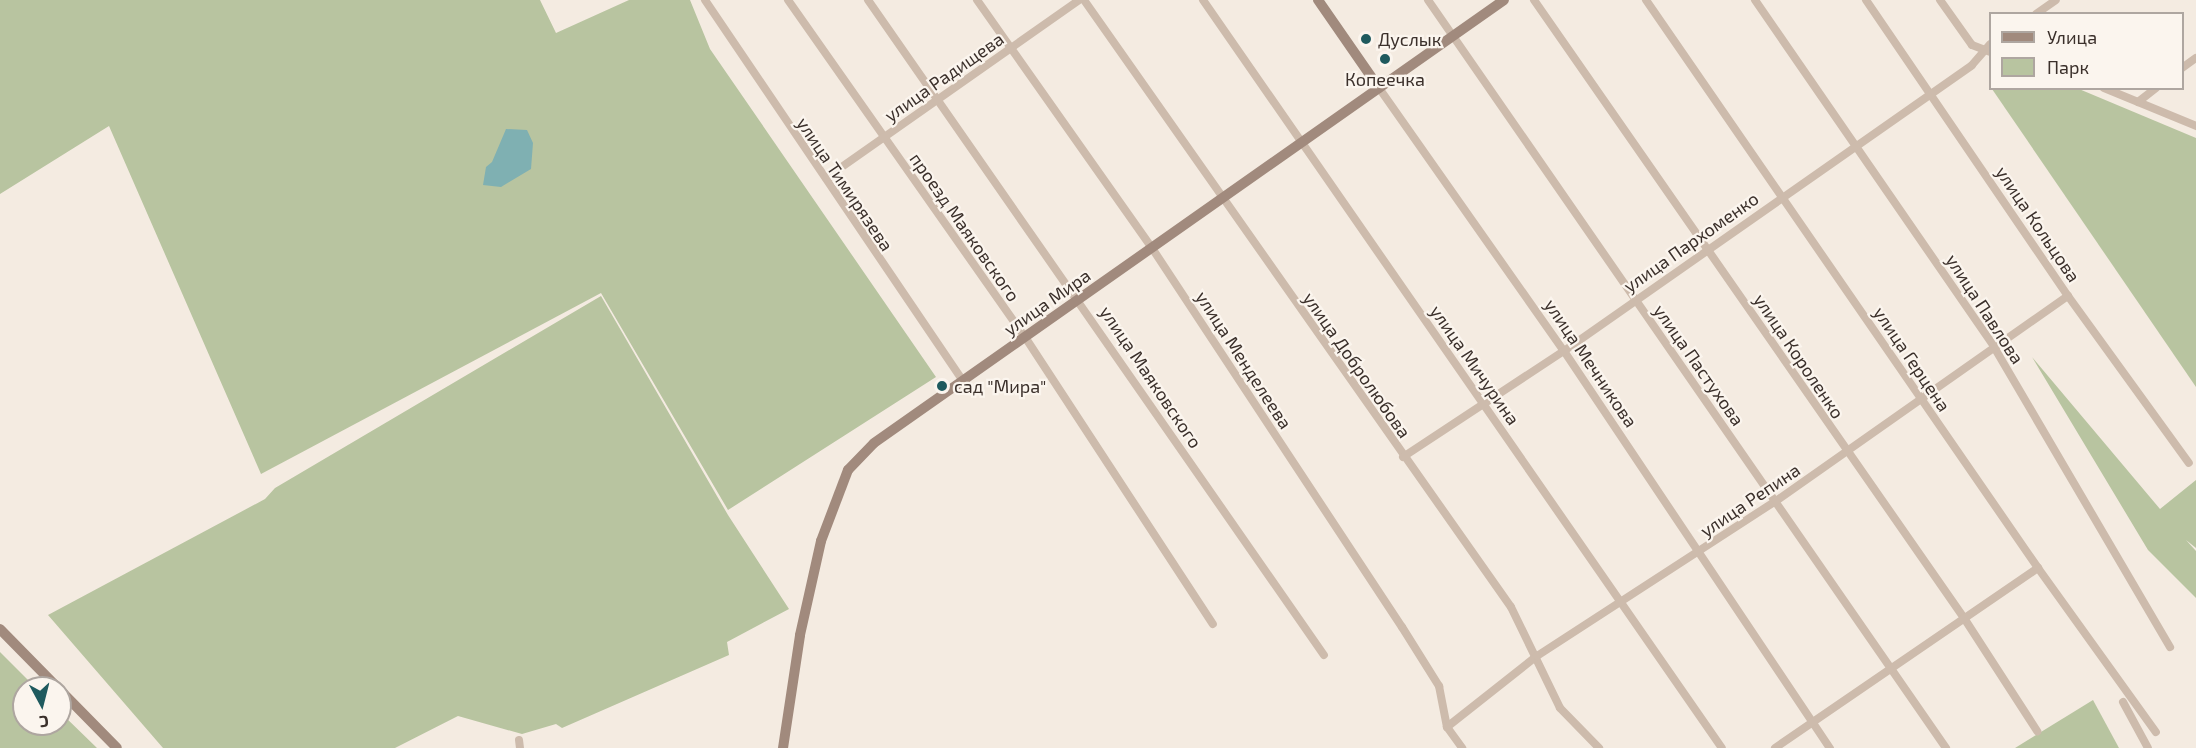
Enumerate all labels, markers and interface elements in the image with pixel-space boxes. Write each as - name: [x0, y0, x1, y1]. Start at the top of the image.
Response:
- legend: [1989, 12, 2184, 90]
- text: Улица: [2047, 26, 2097, 48]
- street label: улица Радищева: [880, 28, 1008, 126]
- place label: Дуслык: [1378, 28, 1441, 50]
- marker: Дуслык: [1359, 32, 1373, 46]
- marker: Копеечка: [1378, 52, 1392, 66]
- text: Парк: [2047, 56, 2089, 78]
- place label: Копеечка: [1345, 68, 1425, 90]
- street label: улица Тимирязева: [792, 113, 898, 255]
- street label: проезд Маяковского: [905, 148, 1025, 306]
- street label: улица Кольцова: [1991, 162, 2085, 286]
- street label: улица Пархоменко: [1619, 187, 1763, 297]
- street label: улица Павлова: [1941, 250, 2029, 368]
- street label: улица Мира: [999, 264, 1095, 340]
- street label: улица Менделеева: [1191, 287, 1297, 433]
- street label: улица Добролюбова: [1299, 288, 1415, 442]
- street label: улица Короленко: [1749, 289, 1849, 423]
- street label: улица Мечникова: [1540, 295, 1642, 431]
- street label: улица Пастухова: [1649, 300, 1749, 430]
- street label: улица Мичурина: [1426, 301, 1524, 429]
- street label: улица Маяковского: [1095, 302, 1207, 452]
- street label: улица Герцена: [1869, 302, 1955, 416]
- place label: сад "Мира": [954, 375, 1047, 397]
- marker: сад "Мира": [935, 379, 949, 393]
- street label: улица Репина: [1696, 459, 1804, 541]
- north arrow: [12, 676, 72, 736]
- text: С: [38, 712, 50, 732]

